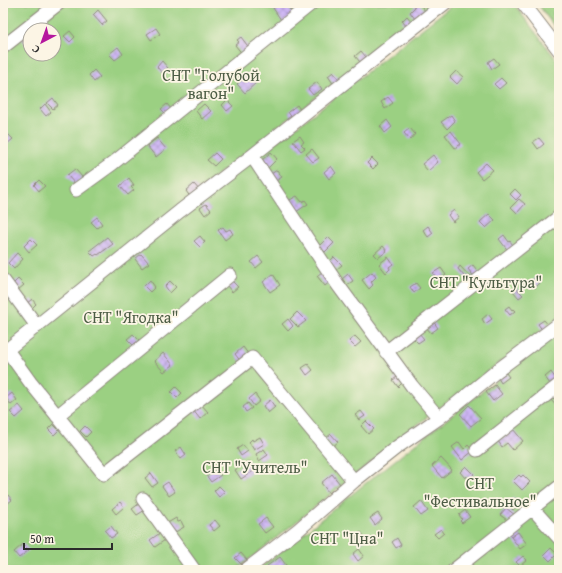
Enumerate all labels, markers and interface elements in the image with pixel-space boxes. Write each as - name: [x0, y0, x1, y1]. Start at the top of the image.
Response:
- north arrow: [22, 22, 62, 62]
- text: С: [28, 41, 43, 58]
- park label: СНТ "Голубой вагон": [162, 63, 260, 105]
- park label: СНТ "Культура": [430, 270, 542, 294]
- park label: СНТ "Ягодка": [84, 305, 178, 329]
- park label: СНТ "Учитель": [202, 455, 308, 479]
- park label: СНТ "Фестивальное": [423, 471, 537, 513]
- scale bar: [24, 525, 112, 551]
- park label: СНТ "Цна": [310, 526, 384, 550]
- text: 50 m: [30, 530, 54, 547]

